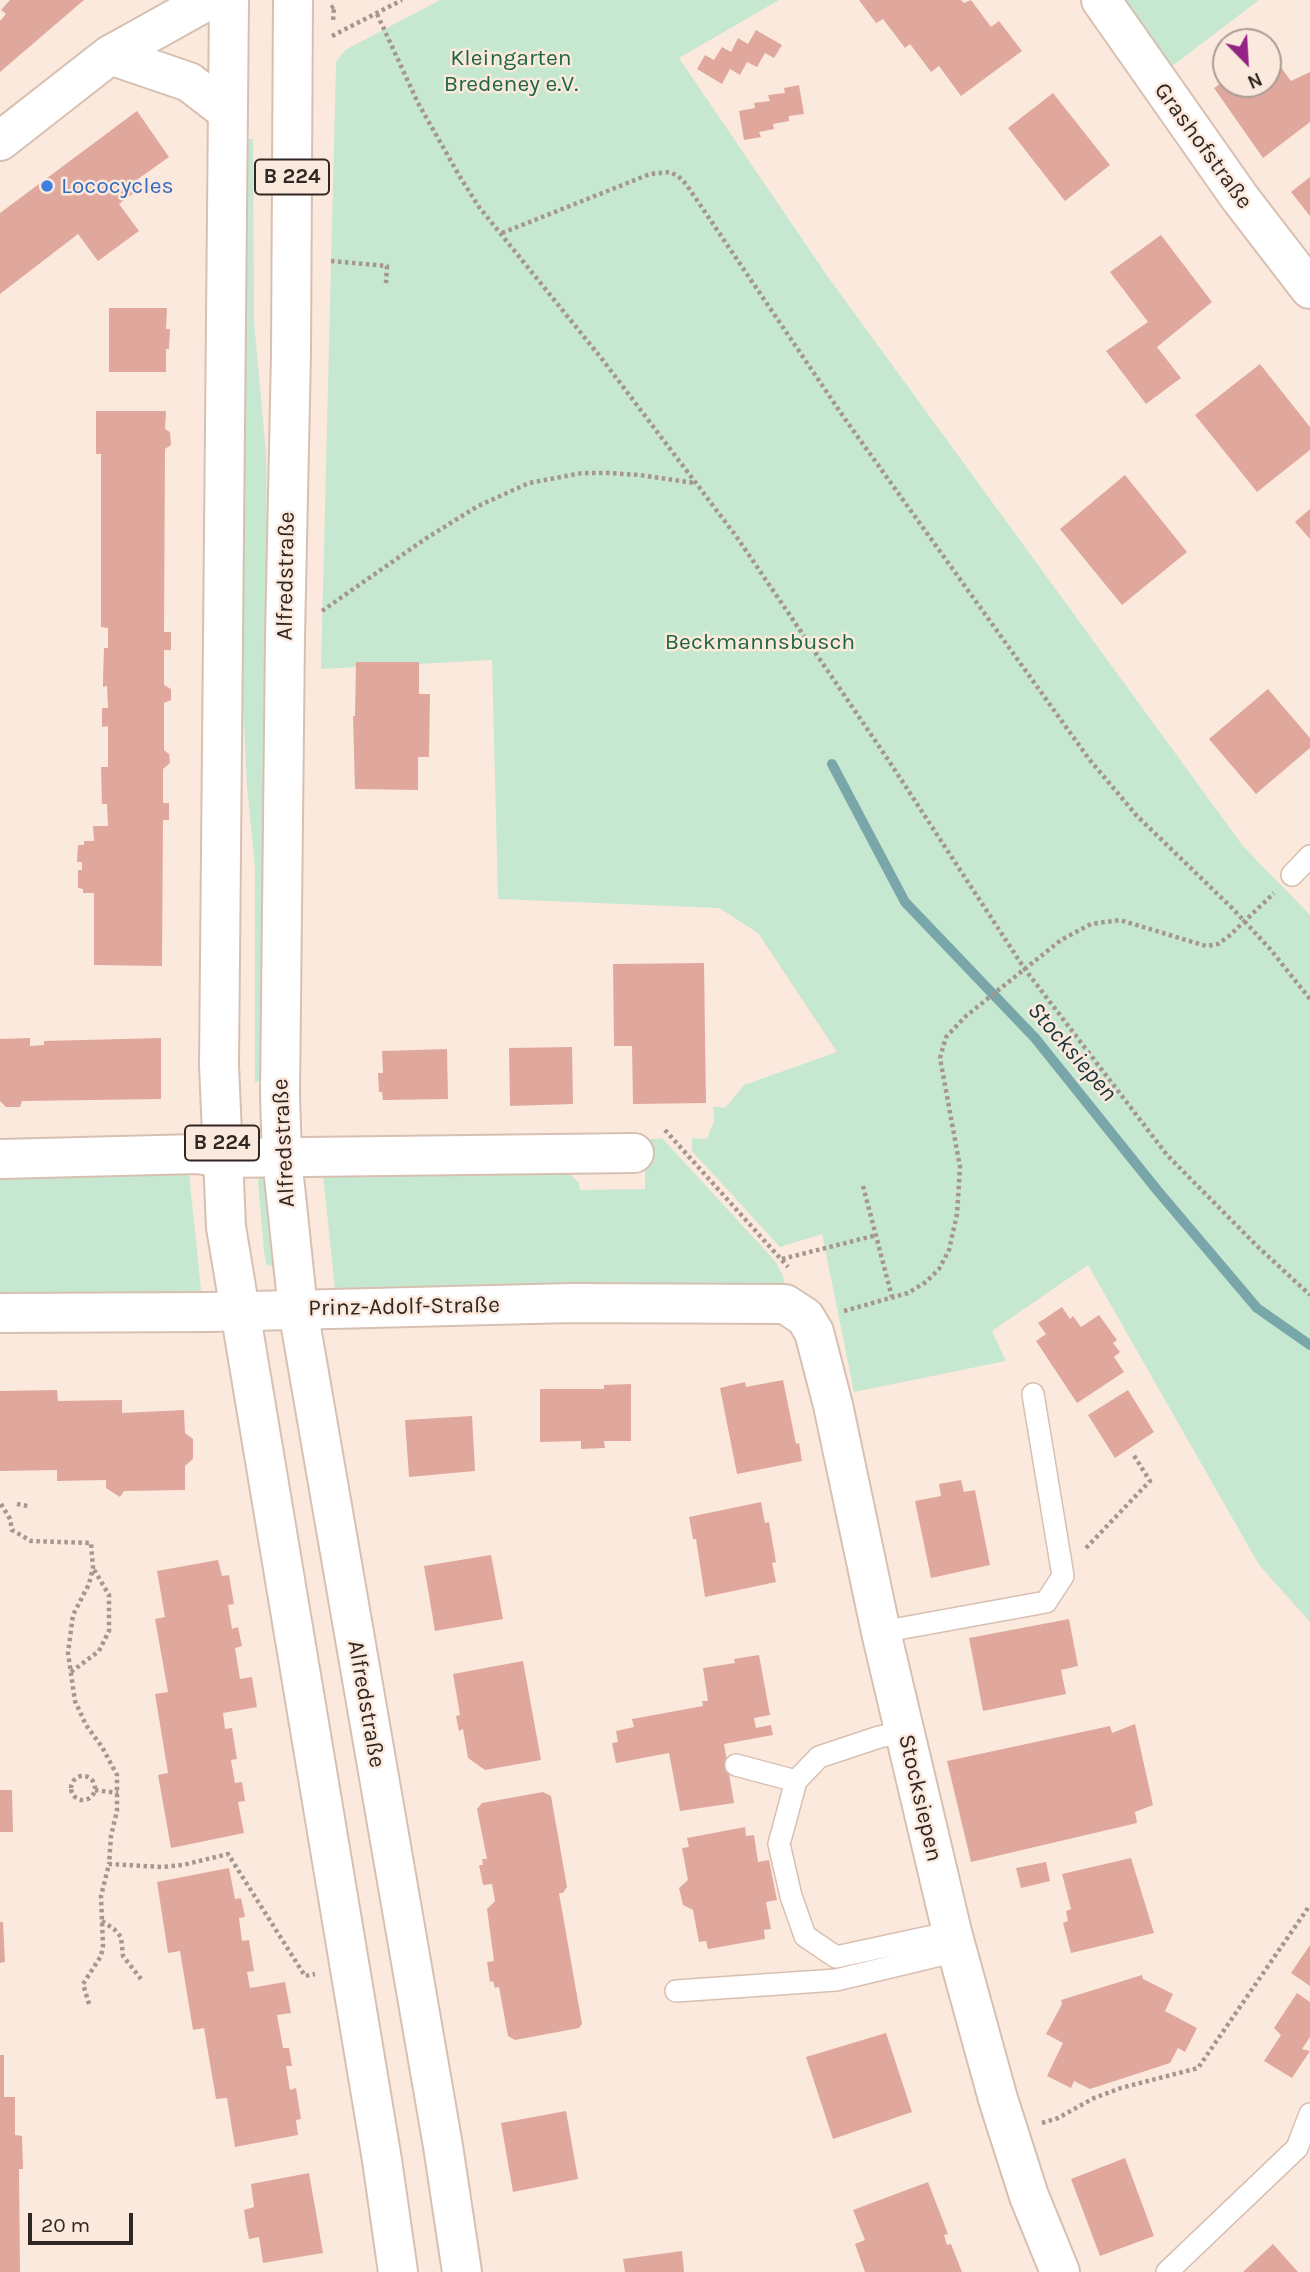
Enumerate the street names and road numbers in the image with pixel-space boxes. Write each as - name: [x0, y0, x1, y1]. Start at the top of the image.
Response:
- street label: Grashofstraße: [1148, 78, 1258, 214]
- road number: B 224: [255, 160, 329, 194]
- street label: Alfredstraße: [271, 511, 301, 641]
- street label: Alfredstraße: [267, 1078, 301, 1208]
- road number: B 224: [185, 1126, 259, 1160]
- street label: Prinz-Adolf-Straße: [308, 1292, 500, 1322]
- street label: Alfredstraße: [341, 1638, 391, 1770]
- street label: Stocksiepen: [892, 1732, 948, 1864]

